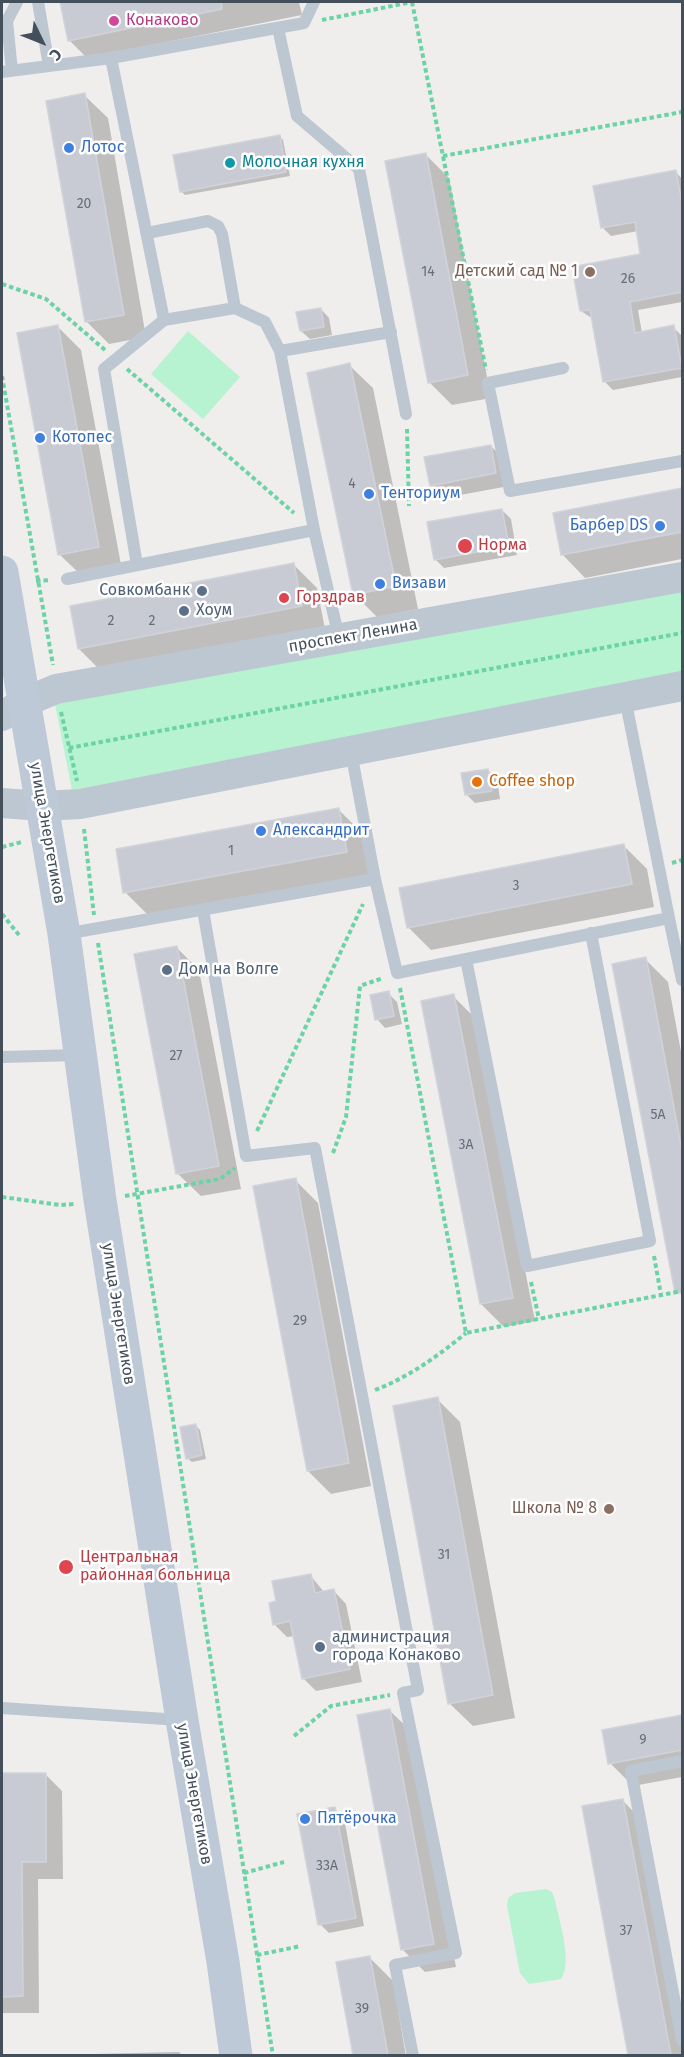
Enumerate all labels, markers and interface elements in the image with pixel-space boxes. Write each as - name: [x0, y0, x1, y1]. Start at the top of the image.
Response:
- place label: Конаково: [126, 11, 199, 31]
- north arrow: [12, 12, 72, 72]
- marker: Конаково: [107, 14, 121, 28]
- text: С: [45, 45, 66, 64]
- place label: Лотос: [81, 138, 124, 158]
- marker: Лотос: [62, 141, 76, 155]
- place label: Молочная кухня: [242, 153, 365, 173]
- marker: Молочная кухня: [223, 156, 237, 170]
- house number: 20: [77, 196, 91, 212]
- place label: Детский сад № 1: [455, 262, 578, 282]
- house number: 14: [421, 264, 435, 280]
- marker: Детский сад № 1: [583, 265, 597, 279]
- house number: 26: [621, 271, 635, 287]
- place label: Котопес: [52, 428, 112, 448]
- marker: Котопес: [33, 431, 47, 445]
- house number: 4: [348, 476, 356, 492]
- place label: Тенториум: [381, 484, 460, 504]
- marker: Тенториум: [362, 487, 376, 501]
- place label: Барбер DS: [570, 516, 648, 536]
- marker: Барбер DS: [653, 519, 667, 533]
- place label: Норма: [478, 536, 527, 556]
- marker: Норма: [456, 537, 474, 555]
- place label: Визави: [392, 574, 446, 594]
- marker: Визави: [373, 577, 387, 591]
- place label: Совкомбанк: [99, 581, 190, 601]
- marker: Совкомбанк: [195, 584, 209, 598]
- place label: Горздрав: [296, 588, 365, 608]
- marker: Горздрав: [277, 591, 291, 605]
- place label: Хоум: [196, 601, 232, 621]
- marker: Хоум: [177, 604, 191, 618]
- house number: 2: [108, 613, 114, 629]
- house number: 2: [149, 613, 155, 629]
- street label: проспект Ленина: [287, 615, 419, 657]
- street label: улица Энергетиков: [25, 761, 69, 905]
- place label: Coffee shop: [489, 772, 575, 792]
- marker: Coffee shop: [470, 775, 484, 789]
- place label: Александрит: [273, 821, 369, 841]
- marker: Александрит: [254, 824, 268, 838]
- house number: 1: [228, 843, 234, 859]
- house number: 3: [513, 878, 519, 894]
- place label: Дом на Волге: [179, 960, 279, 980]
- marker: Дом на Волге: [160, 963, 174, 977]
- house number: 27: [169, 1048, 183, 1064]
- house number: 5А: [650, 1107, 666, 1123]
- house number: 3А: [458, 1137, 474, 1153]
- street label: улица Энергетиков: [97, 1242, 139, 1386]
- house number: 29: [293, 1313, 307, 1329]
- place label: Школа № 8: [512, 1499, 597, 1519]
- marker: Школа № 8: [602, 1502, 616, 1516]
- house number: 31: [438, 1547, 450, 1563]
- place label: Центральная районная больница: [80, 1548, 231, 1586]
- marker: Центральная районная больница: [57, 1558, 75, 1576]
- place label: администрация города Конаково: [332, 1628, 461, 1666]
- marker: администрация города Конаково: [313, 1640, 327, 1654]
- street label: улица Энергетиков: [172, 1722, 216, 1866]
- house number: 9: [639, 1732, 647, 1748]
- place label: Пятёрочка: [317, 1809, 397, 1829]
- marker: Пятёрочка: [298, 1812, 312, 1826]
- house number: 33А: [316, 1858, 338, 1874]
- house number: 37: [619, 1923, 633, 1939]
- house number: 39: [355, 2001, 369, 2017]

